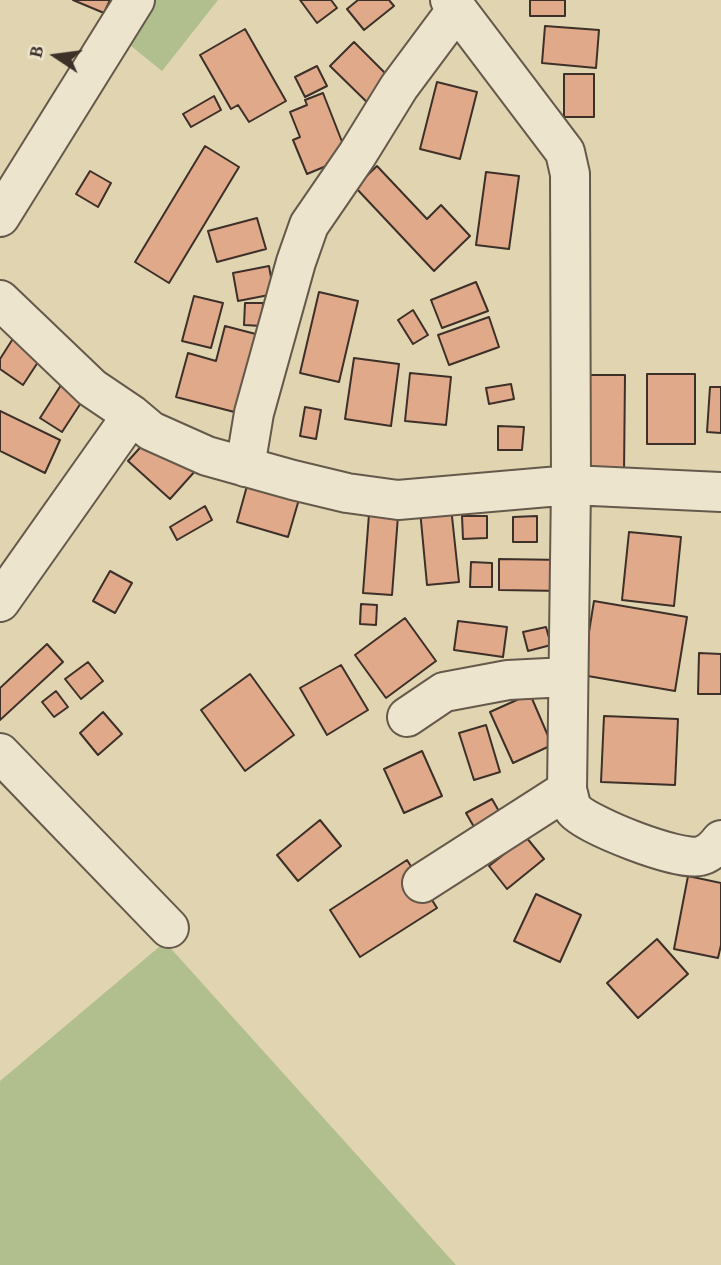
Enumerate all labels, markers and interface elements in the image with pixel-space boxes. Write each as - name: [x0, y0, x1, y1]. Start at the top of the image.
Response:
- north arrow: [21, 21, 91, 91]
- text: B: [21, 42, 51, 60]

